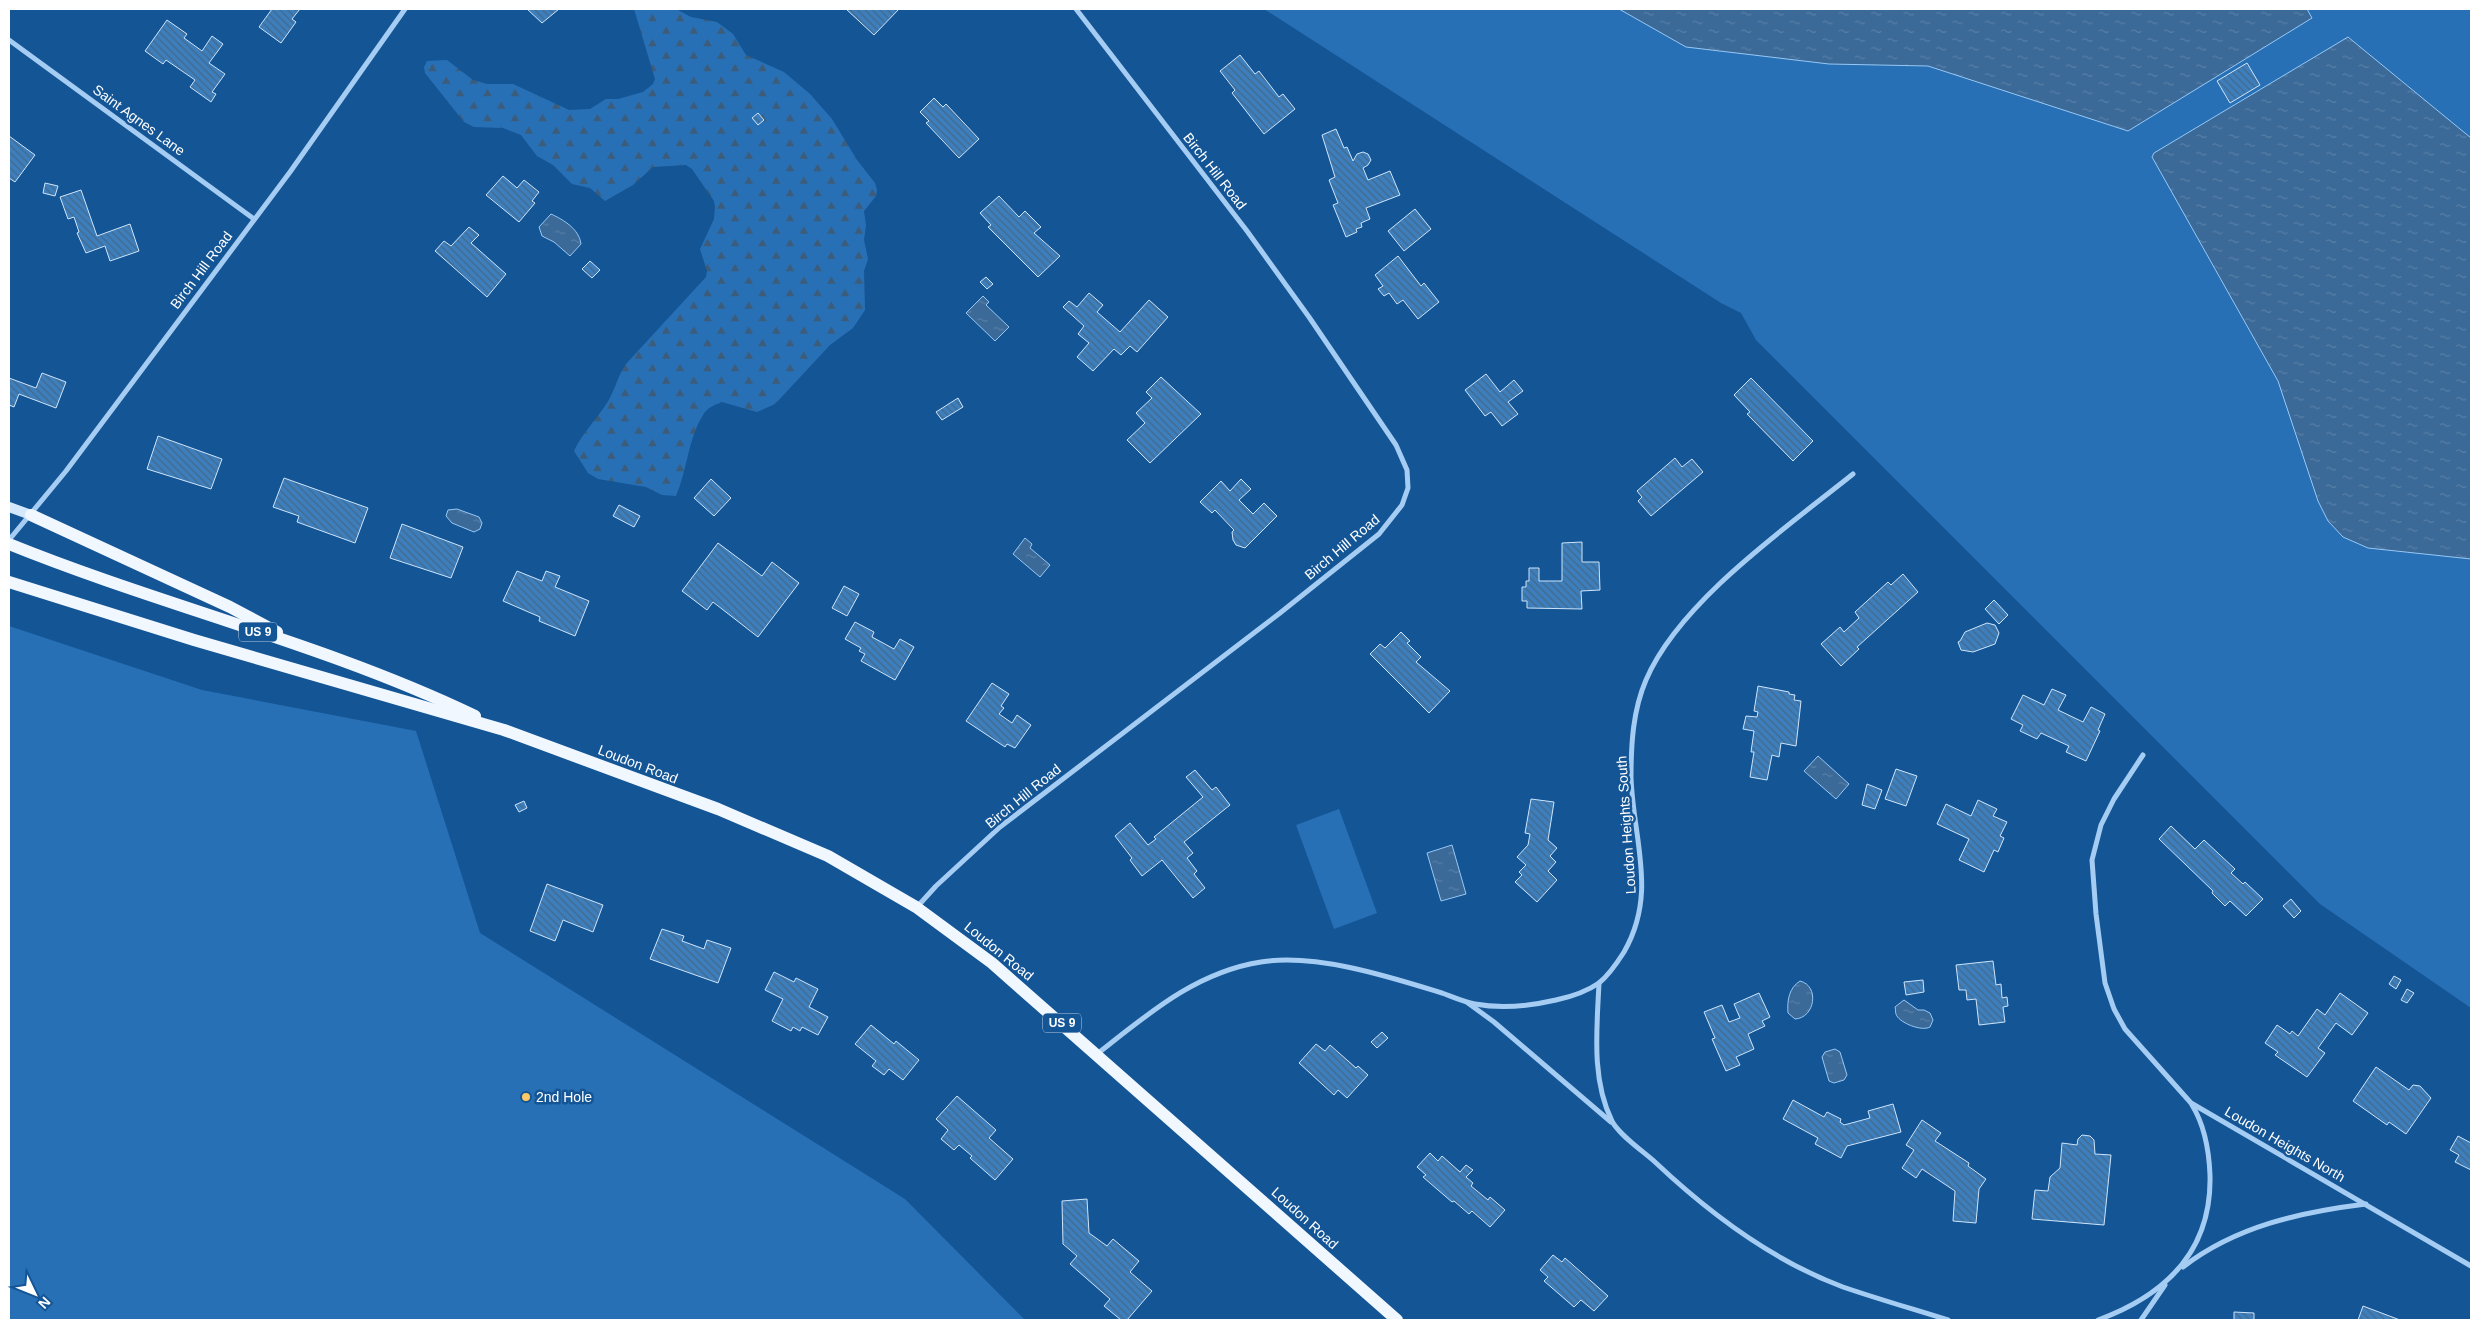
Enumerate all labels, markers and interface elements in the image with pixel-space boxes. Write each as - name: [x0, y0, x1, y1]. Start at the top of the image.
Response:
- street label: Saint Agnes Lane: [90, 81, 188, 159]
- street label: Birch Hill Road: [1180, 130, 1250, 212]
- street label: Birch Hill Road: [167, 228, 235, 312]
- street label: Birch Hill Road: [1301, 511, 1383, 583]
- road number: US 9: [239, 622, 277, 642]
- street label: Loudon Road: [596, 741, 680, 787]
- street label: Loudon Heights South: [1613, 755, 1639, 895]
- street label: Birch Hill Road: [982, 761, 1064, 831]
- street label: Loudon Road: [961, 918, 1037, 984]
- road number: US 9: [1043, 1014, 1081, 1032]
- place label: 2nd Hole: [536, 1089, 592, 1105]
- marker: 2nd Hole: [520, 1091, 532, 1103]
- street label: Loudon Heights North: [2222, 1103, 2348, 1185]
- street label: Loudon Road: [1268, 1184, 1342, 1252]
- north arrow: [10, 1269, 60, 1319]
- text: N: [35, 1294, 54, 1312]

